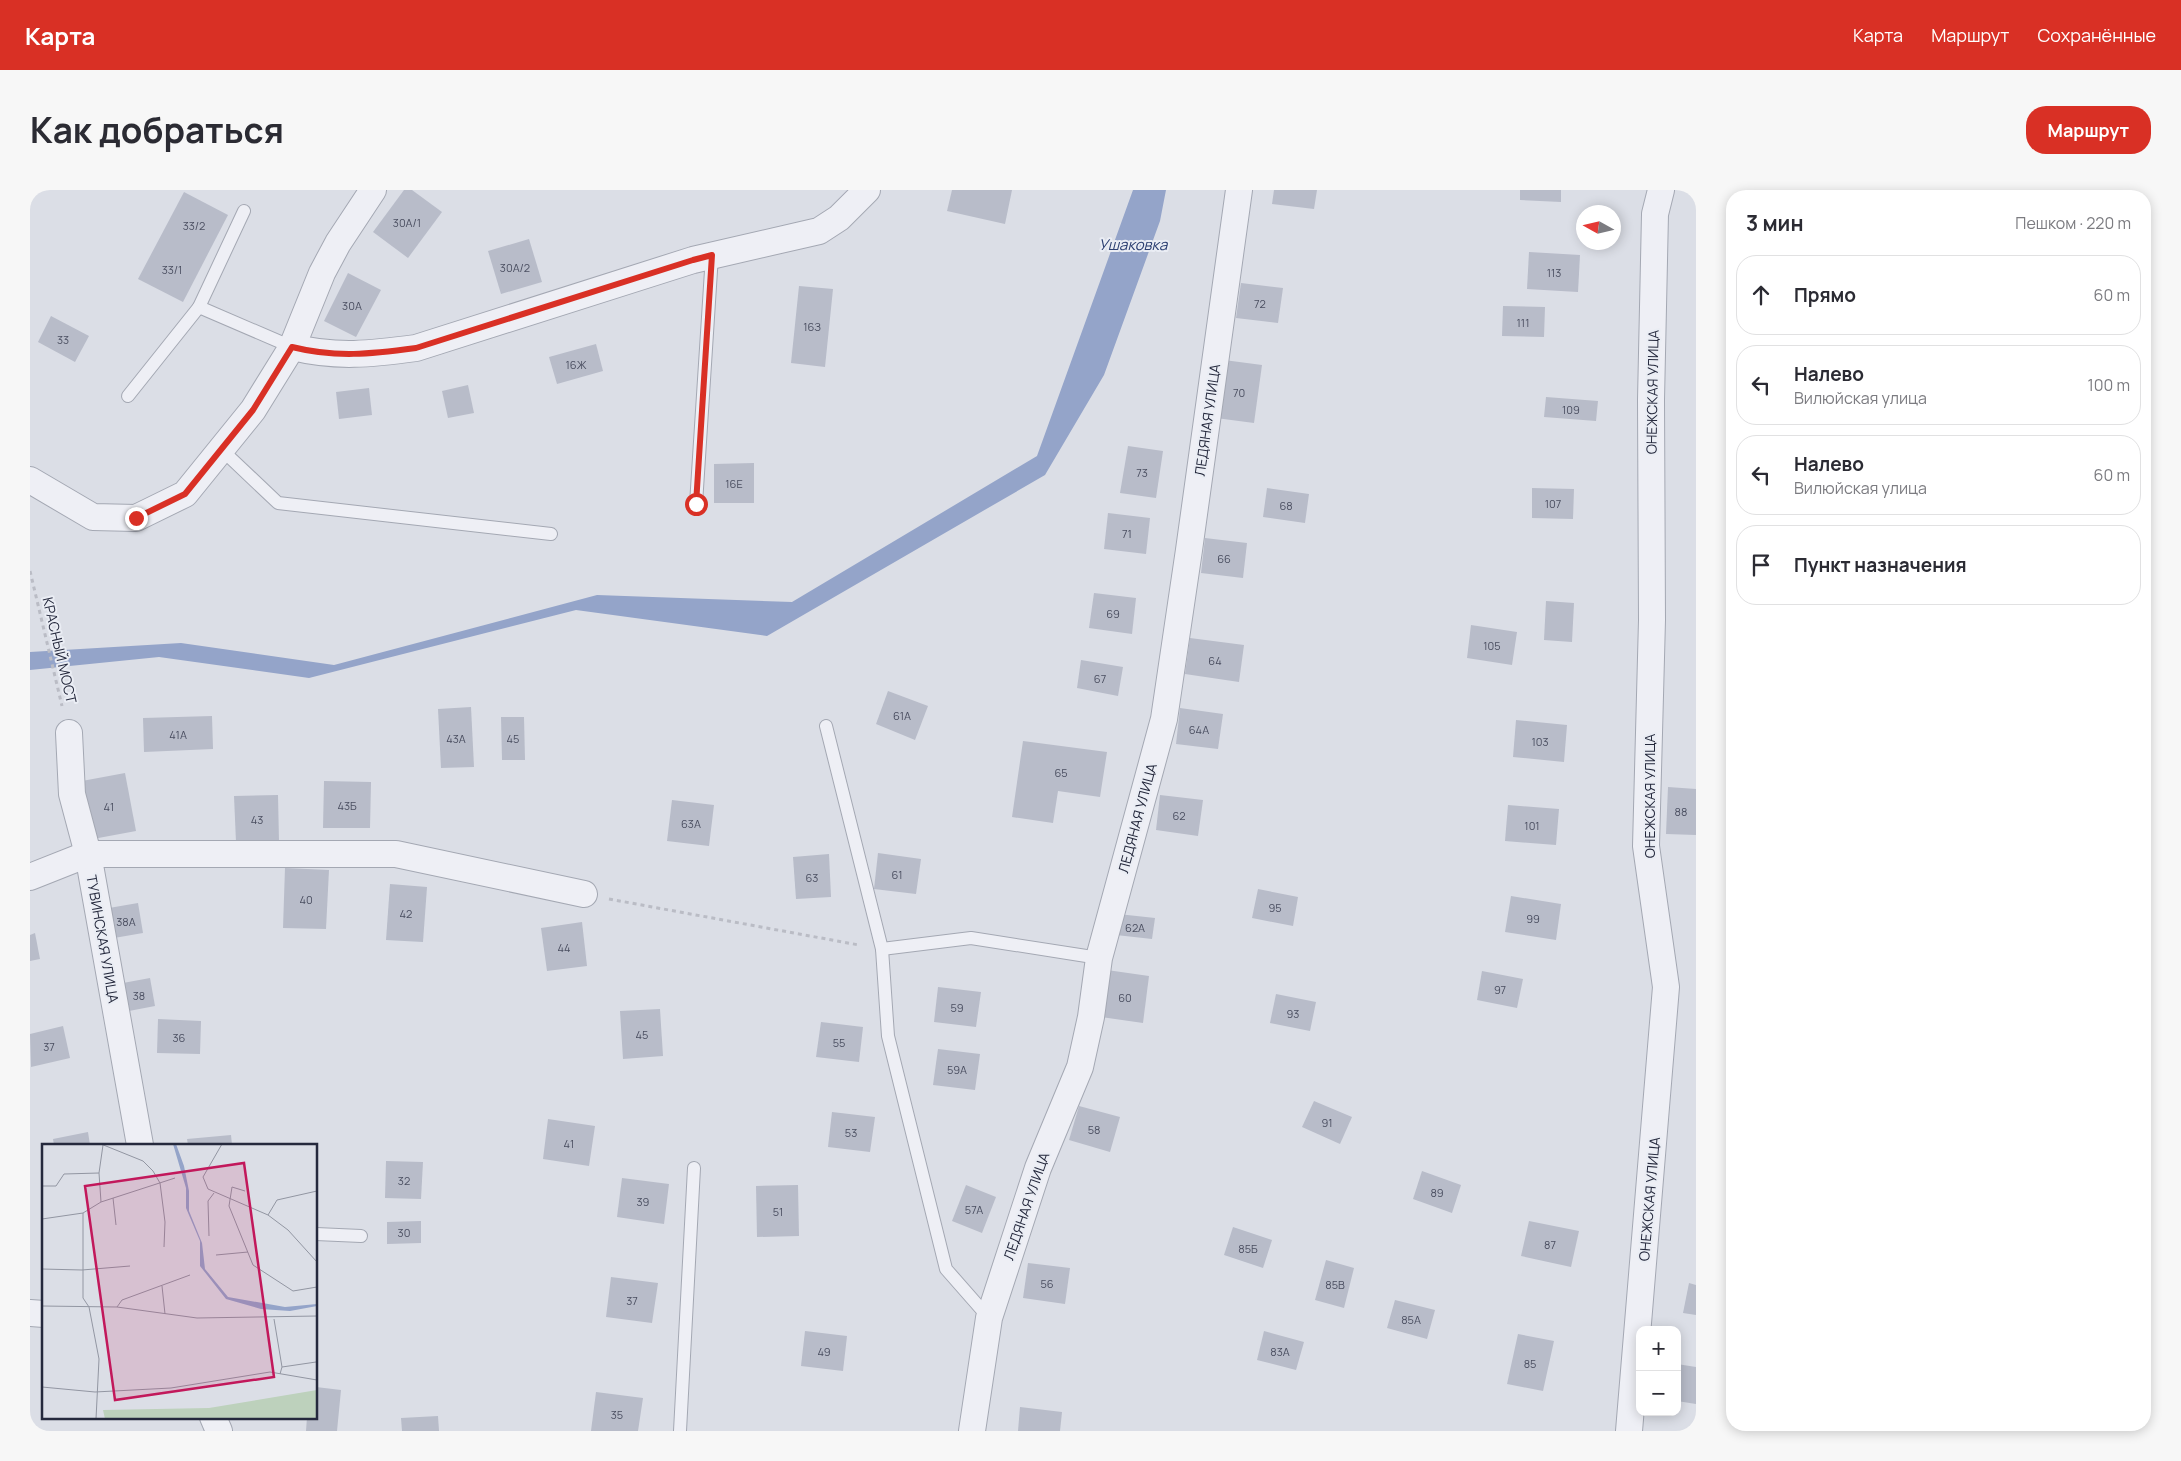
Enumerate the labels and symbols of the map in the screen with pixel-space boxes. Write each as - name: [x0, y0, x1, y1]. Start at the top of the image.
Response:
- north arrow: [1576, 205, 1621, 250]
- house number: 30А/1: [393, 215, 421, 230]
- house number: 33/2: [183, 218, 205, 233]
- water label: Ушаковка: [1099, 234, 1168, 255]
- house number: 30А/2: [500, 260, 530, 275]
- house number: 33/1: [162, 262, 182, 277]
- house number: 113: [1547, 265, 1561, 280]
- house number: 72: [1254, 296, 1266, 311]
- house number: 30А: [342, 298, 362, 313]
- house number: 111: [1517, 315, 1529, 330]
- house number: 16З: [803, 319, 821, 334]
- street label: ОНЕЖСКАЯ УЛИЦА: [1641, 329, 1663, 454]
- house number: 33: [57, 332, 69, 347]
- house number: 16Ж: [566, 357, 587, 372]
- street label: ЛЕДЯНАЯ УЛИЦА: [1190, 363, 1224, 477]
- house number: 70: [1233, 385, 1245, 400]
- house number: 109: [1562, 402, 1580, 417]
- house number: 73: [1136, 465, 1148, 480]
- house number: 16Е: [725, 476, 743, 491]
- route start: [685, 493, 708, 516]
- house number: 107: [1545, 496, 1561, 511]
- house number: 68: [1279, 498, 1293, 513]
- route end: [125, 507, 148, 530]
- house number: 71: [1122, 526, 1132, 541]
- house number: 66: [1217, 551, 1231, 566]
- street label: КРАСНЫЙ МОСТ: [39, 595, 82, 706]
- house number: 69: [1106, 606, 1120, 621]
- house number: 105: [1483, 638, 1501, 653]
- house number: 64: [1208, 653, 1222, 668]
- house number: 67: [1094, 671, 1106, 686]
- house number: 61А: [893, 708, 911, 723]
- house number: 64А: [1189, 722, 1209, 737]
- house number: 41А: [169, 727, 187, 742]
- house number: 43А: [446, 731, 466, 746]
- house number: 45: [507, 731, 519, 746]
- house number: 103: [1531, 734, 1549, 749]
- street label: ОНЕЖСКАЯ УЛИЦА: [1640, 734, 1659, 858]
- street label: ЛЕДЯНАЯ УЛИЦА: [1113, 761, 1161, 875]
- house number: 65: [1054, 765, 1068, 780]
- house number: 43Б: [337, 798, 357, 813]
- house number: 41: [104, 799, 114, 814]
- house number: 88: [1675, 804, 1687, 819]
- house number: 62: [1172, 808, 1186, 823]
- house number: 43: [251, 812, 263, 827]
- house number: 63А: [681, 816, 701, 831]
- house number: 101: [1524, 818, 1540, 833]
- house number: 61: [892, 867, 902, 882]
- house number: 63: [806, 870, 818, 885]
- street label: ТУВИНСКАЯ УЛИЦА: [82, 873, 124, 1005]
- house number: 40: [299, 892, 313, 907]
- house number: 95: [1268, 900, 1282, 915]
- house number: 42: [400, 906, 412, 921]
- house number: 99: [1526, 911, 1540, 926]
- house number: 38А: [116, 914, 136, 929]
- house number: 62А: [1125, 920, 1145, 935]
- house number: 44: [557, 940, 571, 955]
- house number: 97: [1494, 982, 1506, 997]
- house number: 38: [133, 988, 145, 1003]
- house number: 60: [1118, 990, 1132, 1005]
- house number: 59: [950, 1000, 964, 1015]
- house number: 93: [1287, 1006, 1299, 1021]
- house number: 45: [636, 1027, 648, 1042]
- house number: 36: [173, 1030, 186, 1045]
- house number: 55: [833, 1035, 845, 1050]
- house number: 37: [43, 1039, 55, 1054]
- house number: 59А: [947, 1062, 967, 1077]
- house number: 91: [1321, 1115, 1333, 1130]
- house number: 58: [1088, 1122, 1100, 1137]
- house number: 53: [845, 1125, 857, 1140]
- house number: 41: [564, 1136, 574, 1151]
- street label: ОНЕЖСКАЯ УЛИЦА: [1634, 1136, 1664, 1262]
- inset map: [42, 1144, 318, 1418]
- street label: ЛЕДЯНАЯ УЛИЦА: [999, 1149, 1053, 1263]
- house number: 32: [398, 1173, 410, 1188]
- house number: 89: [1430, 1185, 1444, 1200]
- house number: 39: [637, 1194, 650, 1209]
- house number: 57А: [965, 1202, 983, 1217]
- house number: 51: [773, 1204, 783, 1219]
- house number: 30: [398, 1225, 410, 1240]
- house number: 87: [1544, 1237, 1556, 1252]
- house number: 85Б: [1238, 1241, 1258, 1256]
- house number: 56: [1040, 1276, 1054, 1291]
- house number: 85В: [1325, 1277, 1345, 1292]
- house number: 37: [626, 1293, 638, 1308]
- house number: 85А: [1401, 1312, 1421, 1327]
- house number: 49: [817, 1344, 831, 1359]
- house number: 83А: [1270, 1344, 1290, 1359]
- house number: 85: [1524, 1356, 1536, 1371]
- house number: 35: [611, 1407, 623, 1422]

